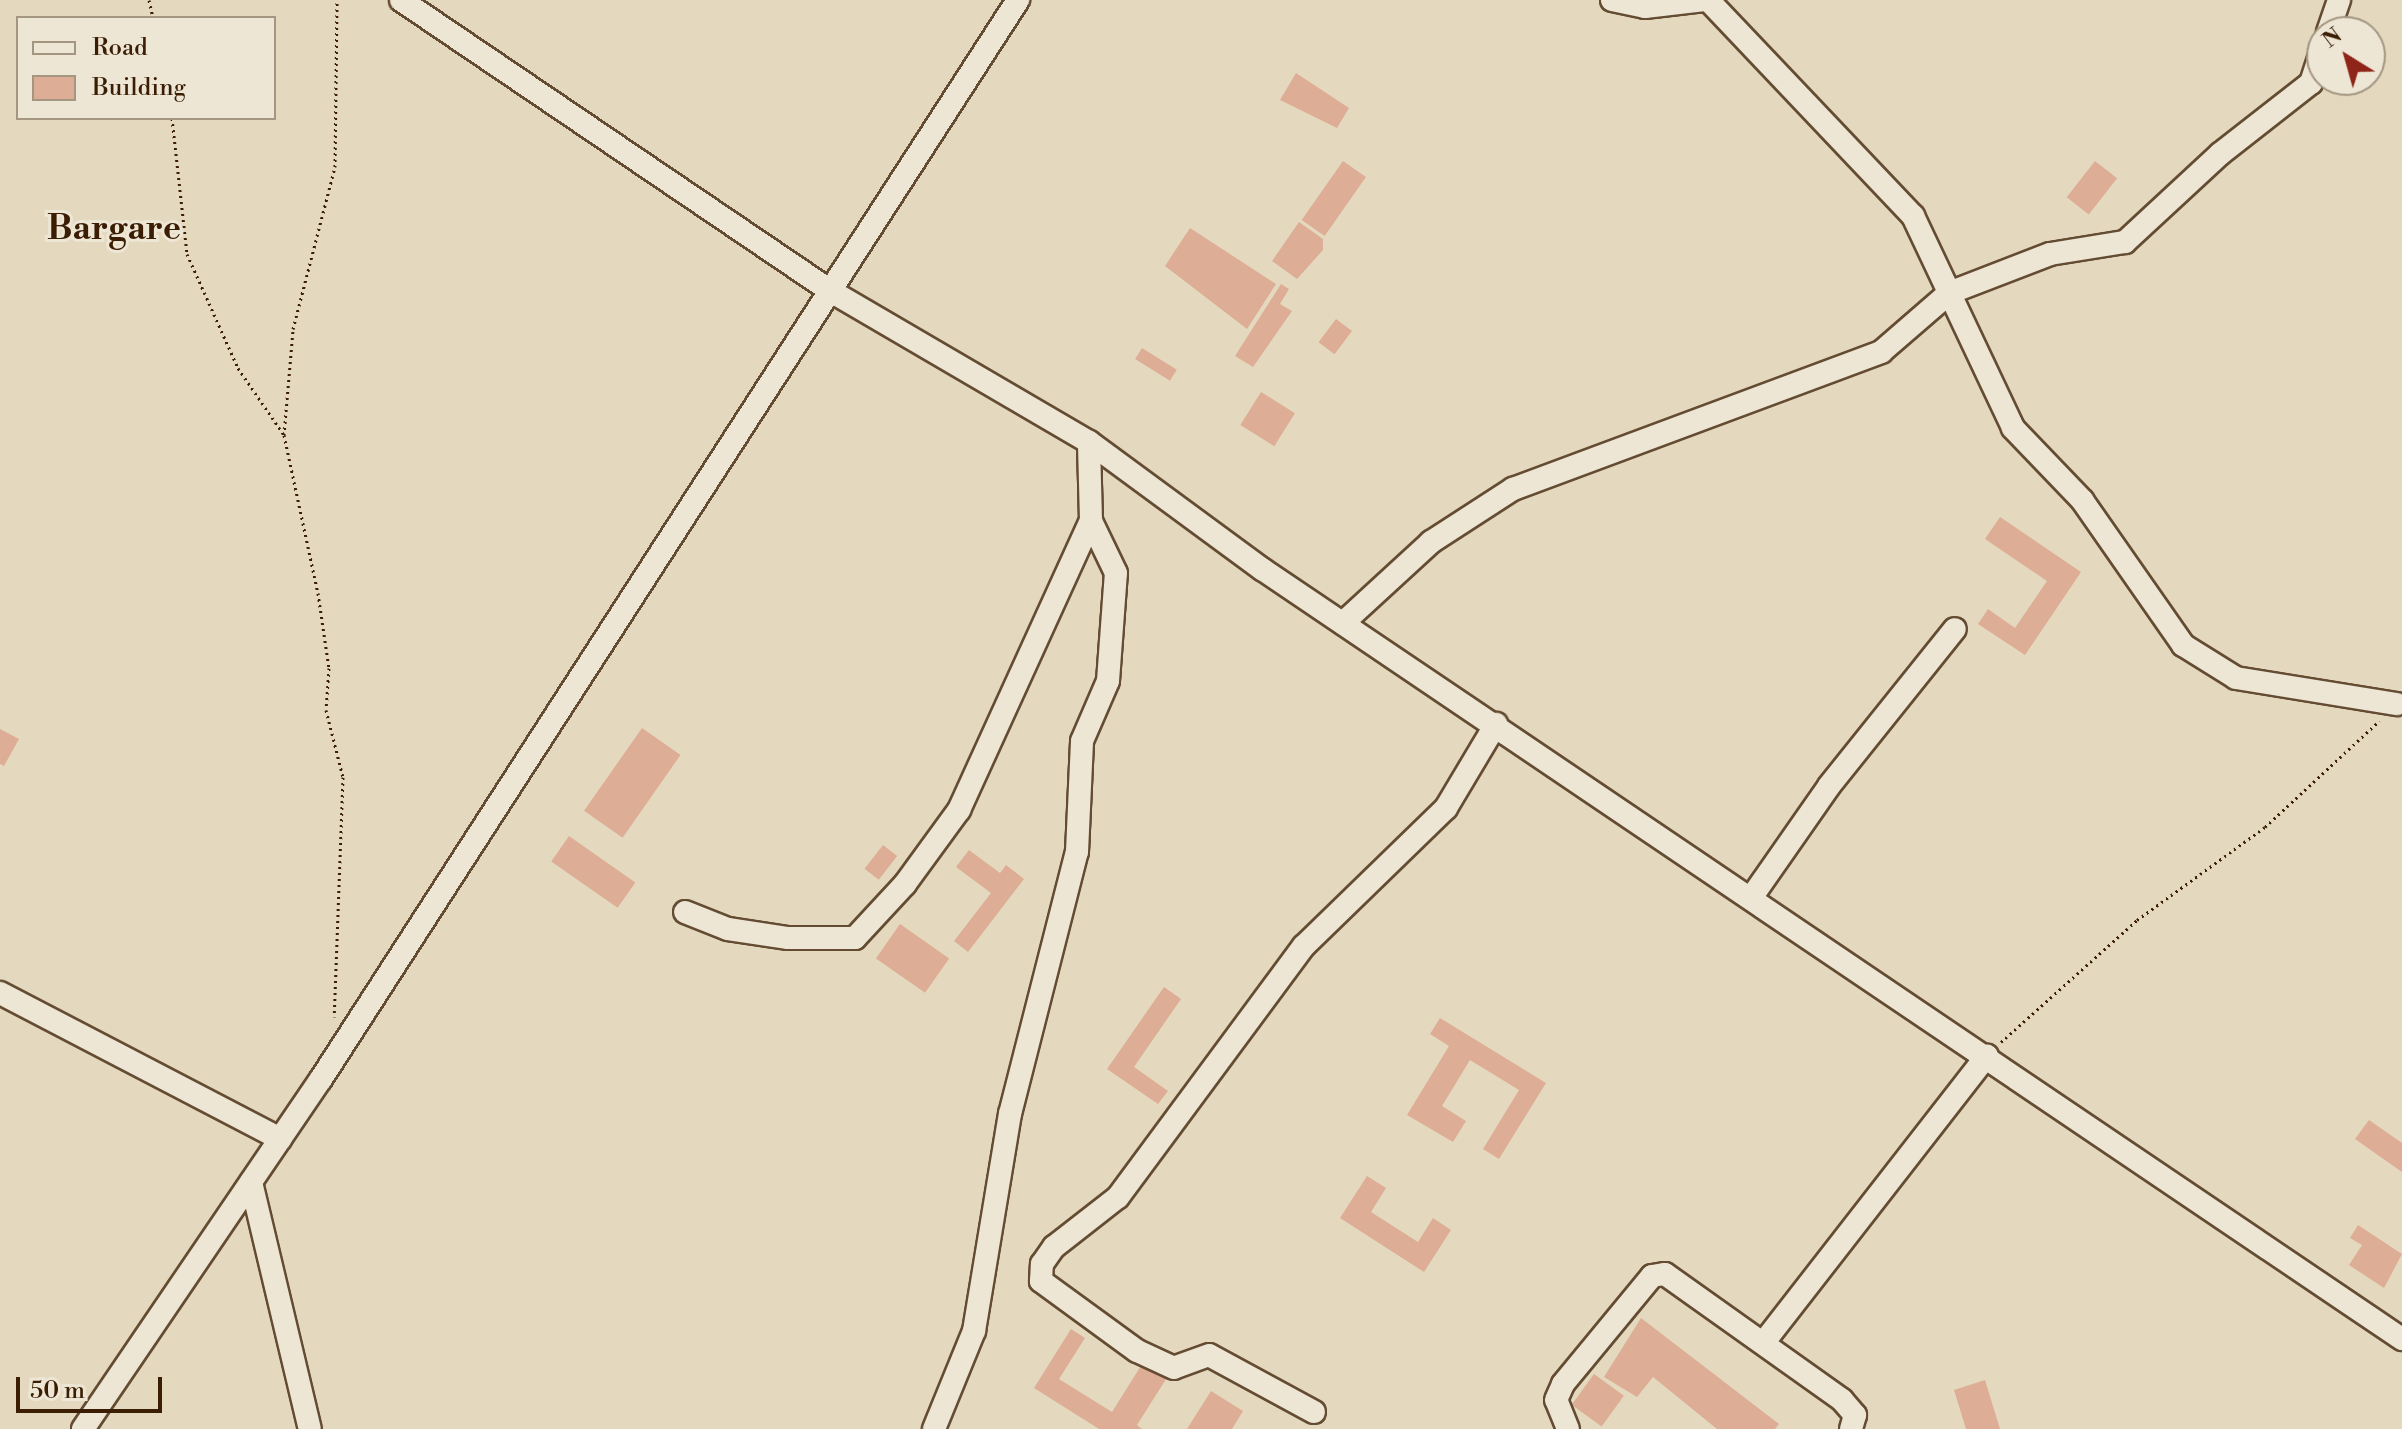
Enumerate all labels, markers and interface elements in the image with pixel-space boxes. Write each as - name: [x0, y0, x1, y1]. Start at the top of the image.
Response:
- legend: [16, 16, 276, 120]
- north arrow: [2306, 16, 2386, 96]
- text: N: [2317, 22, 2348, 54]
- text: Road: [92, 33, 148, 63]
- text: Building: [92, 73, 186, 103]
- district label: Bargare: [47, 210, 181, 250]
- scale bar: [20, 1361, 166, 1411]
- text: 50 m: [30, 1376, 85, 1406]

